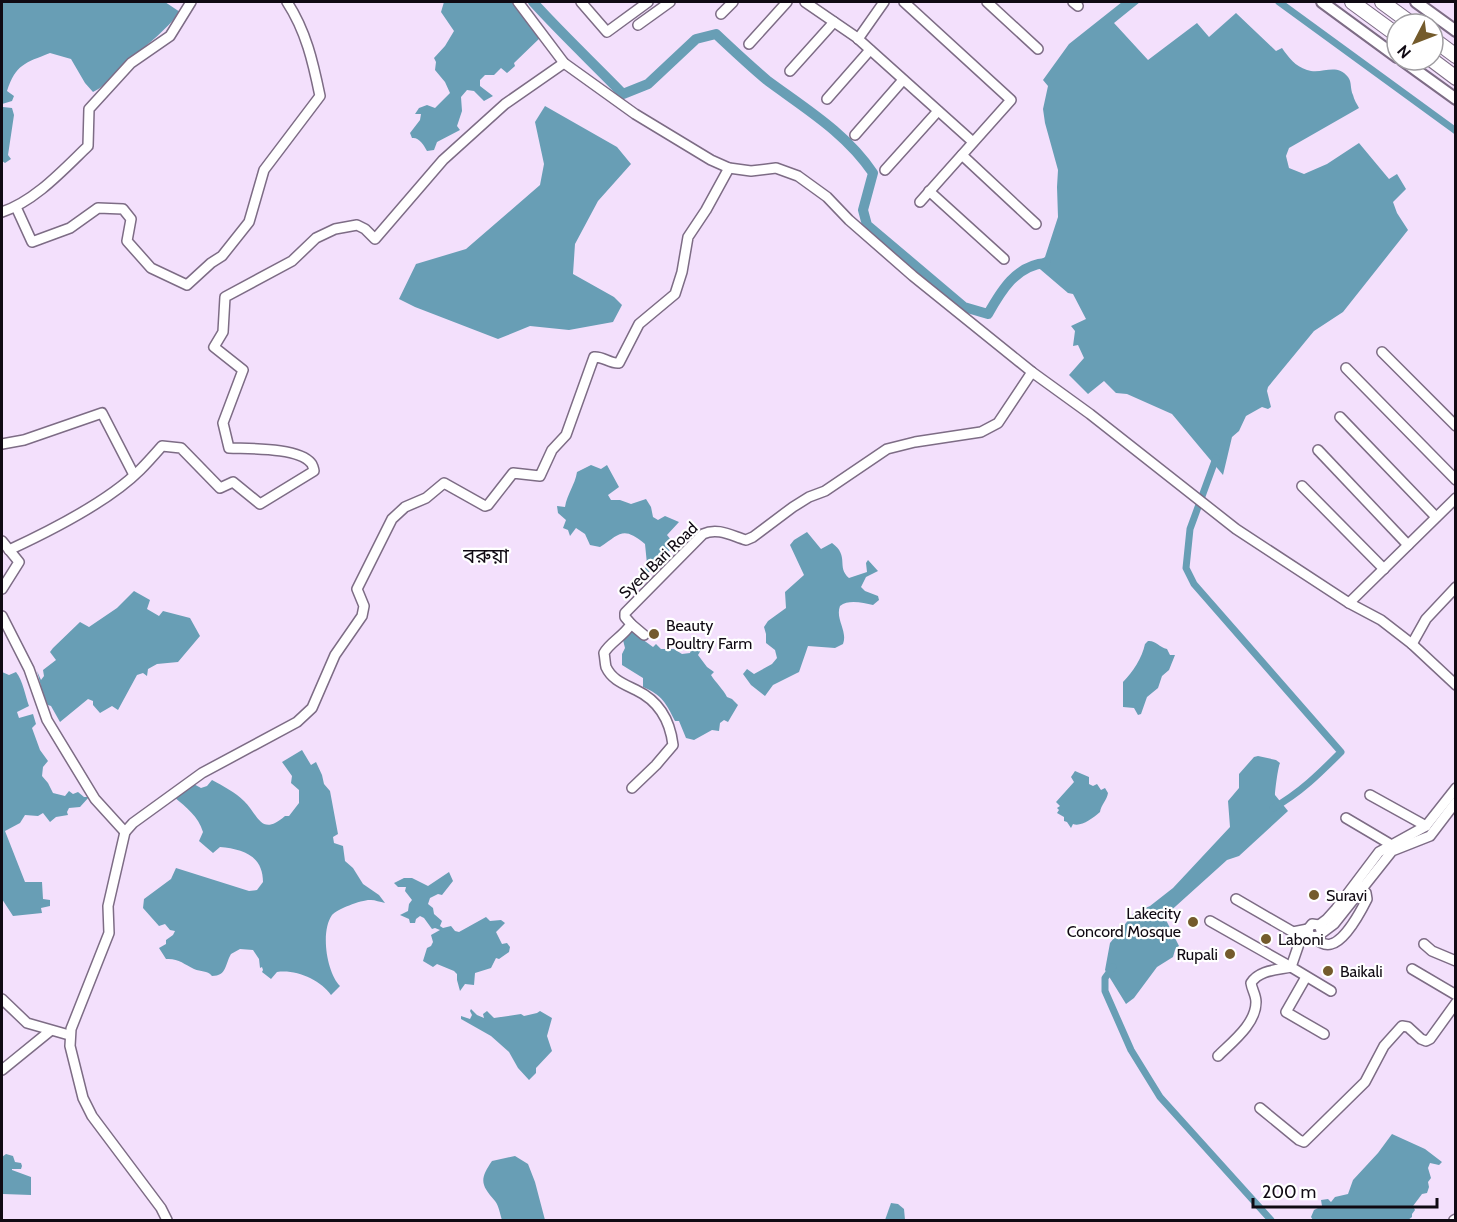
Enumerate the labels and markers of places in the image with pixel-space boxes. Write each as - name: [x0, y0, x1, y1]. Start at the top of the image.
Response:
- place label: Beauty Poultry Farm: [666, 616, 752, 653]
- marker: Beauty Poultry Farm: [647, 627, 661, 641]
- place label: Suravi: [1326, 886, 1367, 905]
- marker: Suravi: [1307, 888, 1321, 902]
- place label: Lakecity Concord Mosque: [1067, 904, 1181, 941]
- marker: Lakecity Concord Mosque: [1186, 915, 1200, 929]
- place label: Laboni: [1278, 930, 1324, 949]
- marker: Laboni: [1259, 932, 1273, 946]
- place label: Rupali: [1176, 945, 1218, 964]
- marker: Rupali: [1223, 947, 1237, 961]
- place label: Baikali: [1340, 962, 1383, 981]
- marker: Baikali: [1321, 964, 1335, 978]

